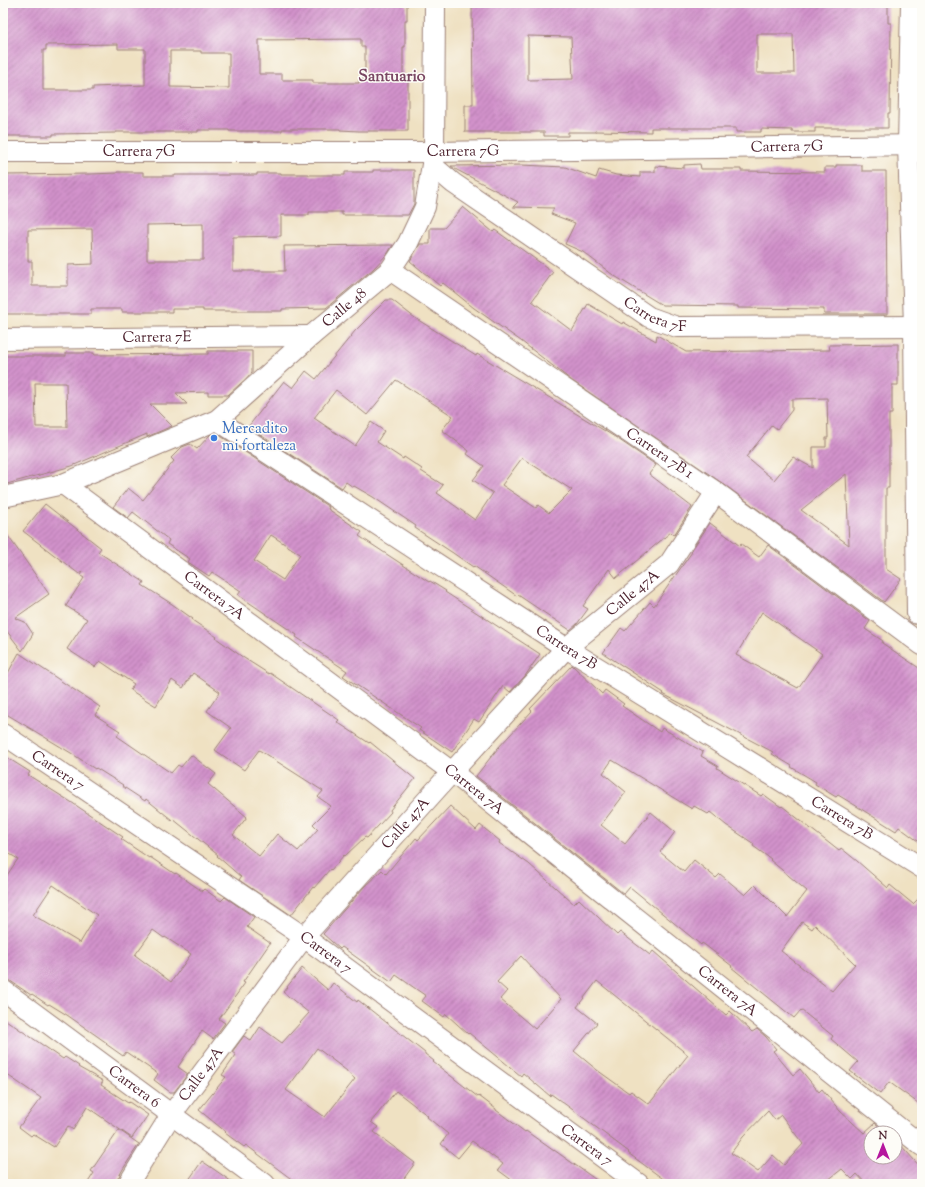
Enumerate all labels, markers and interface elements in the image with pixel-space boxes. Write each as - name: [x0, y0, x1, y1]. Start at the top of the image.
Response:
- district label: Santuario: [358, 66, 426, 89]
- street label: Carrera 7G: [751, 136, 823, 158]
- street label: Carrera 7G: [427, 141, 499, 163]
- street label: Carrera 7G: [103, 142, 175, 163]
- street label: Calle 48: [318, 283, 371, 333]
- street label: Carrera 7F: [619, 292, 687, 337]
- street label: Carrera 7E: [122, 327, 192, 348]
- place label: Mercadito mi fortaleza: [222, 419, 296, 457]
- street label: Carrera 7B 1: [621, 423, 698, 484]
- marker: Mercadito mi fortaleza: [209, 433, 219, 443]
- street label: Calle 47A: [602, 565, 664, 622]
- street label: Carrera 7A: [179, 566, 249, 626]
- street label: Carrera 7B: [531, 620, 602, 676]
- street label: Carrera 7: [27, 745, 89, 797]
- street label: Carrera 7A: [440, 759, 508, 820]
- street label: Carrera 7B: [807, 791, 877, 846]
- street label: Calle 47A: [377, 793, 435, 854]
- street label: Carrera 7: [295, 927, 357, 980]
- street label: Carrera 7A: [693, 961, 762, 1022]
- street label: Calle 47A: [174, 1043, 229, 1106]
- street label: Carrera 6: [104, 1061, 164, 1113]
- street label: Carrera 7: [556, 1119, 617, 1172]
- north arrow: [863, 1125, 903, 1165]
- text: N: [878, 1128, 888, 1144]

